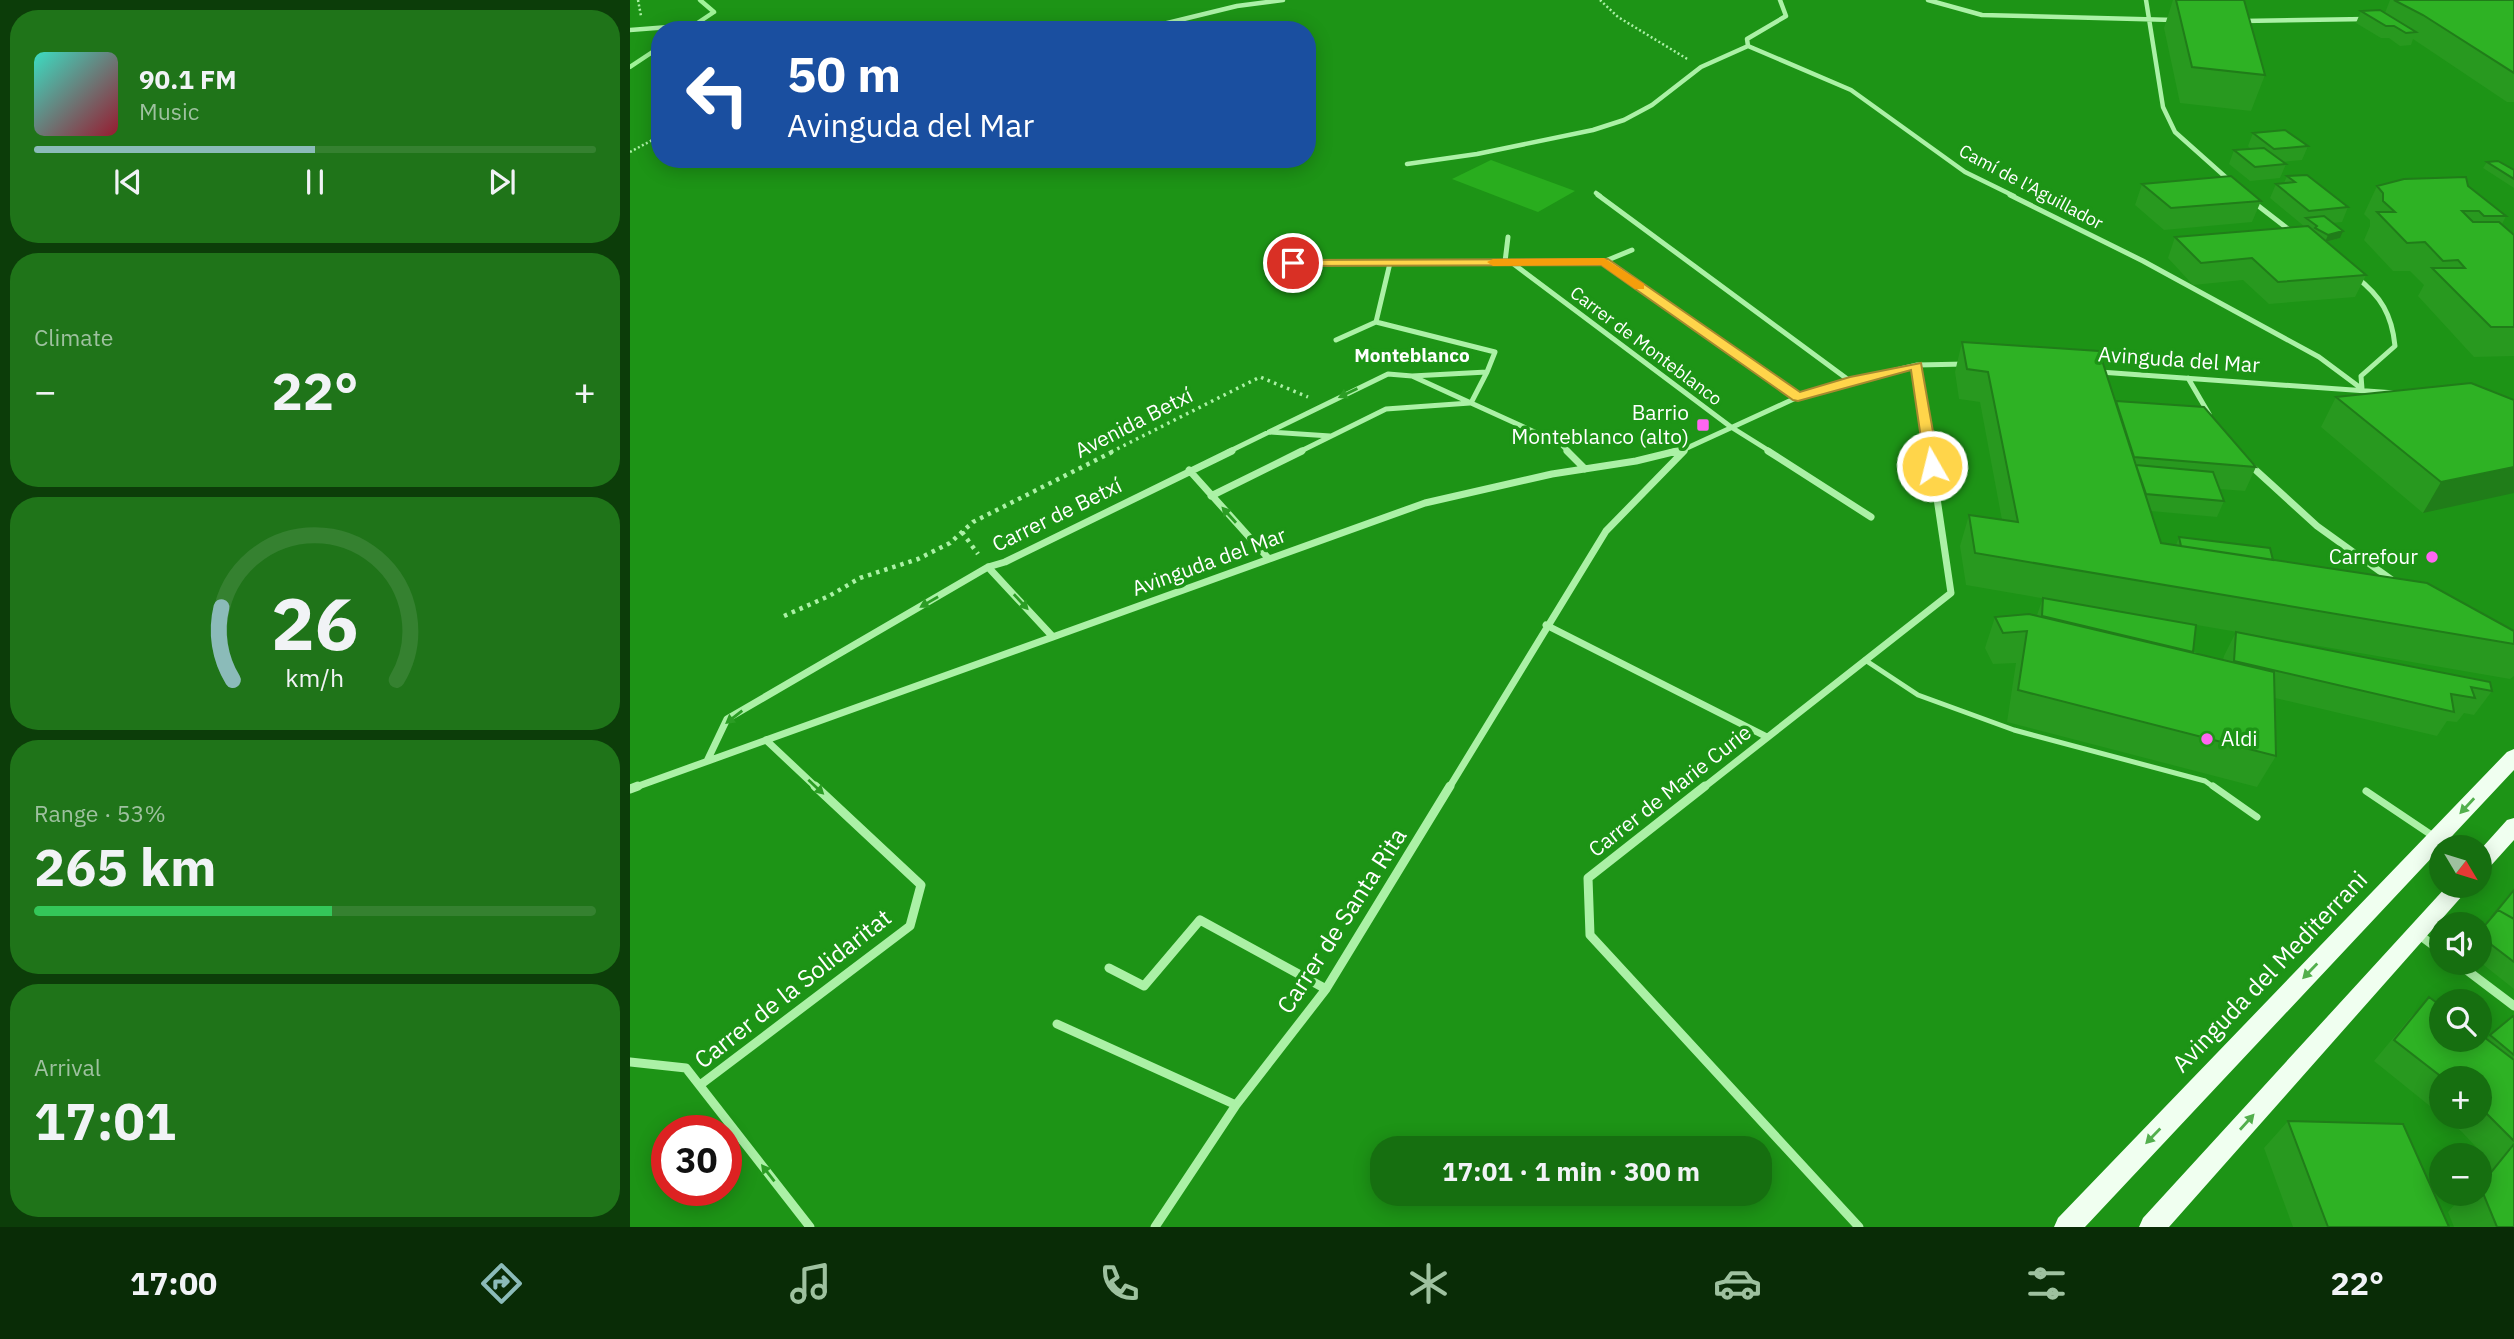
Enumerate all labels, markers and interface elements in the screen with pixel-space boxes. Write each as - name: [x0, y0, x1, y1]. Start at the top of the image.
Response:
- text: 50 m: [787, 42, 901, 105]
- icon: left: [672, 49, 763, 140]
- text: 90.1 FM: [139, 62, 237, 96]
- text: Music: [139, 96, 199, 126]
- text: Avinguda del Mar: [787, 104, 1034, 146]
- street label: Camí de l'Aguillador: [1955, 139, 2108, 235]
- icon: previous: [109, 163, 147, 201]
- icon: pause: [296, 163, 334, 201]
- icon: next: [483, 163, 521, 201]
- pin: [1263, 233, 1323, 293]
- icon: arrive: [1274, 244, 1312, 282]
- street label: Carrer de Monteblanco: [1566, 281, 1727, 410]
- text: Climate: [34, 322, 113, 352]
- street label: Avinguda del Mar: [2097, 339, 2261, 379]
- district label: Monteblanco: [1354, 343, 1470, 367]
- text: 22°: [272, 357, 358, 424]
- text: −: [34, 366, 57, 415]
- text: +: [573, 366, 596, 415]
- street label: Avenida Betxí: [1070, 380, 1197, 464]
- one-way arrow: [1338, 387, 1358, 399]
- place label: Barrio Monteblanco (alto): [1511, 398, 1689, 450]
- marker: Barrio Monteblanco (alto): [1695, 417, 1711, 433]
- position arrow: [1895, 429, 1969, 503]
- street label: Carrer de Betxí: [987, 471, 1126, 558]
- one-way arrow: [1221, 507, 1237, 524]
- street label: Avinguda del Mar: [1128, 520, 1290, 602]
- place label: Carrefour: [2329, 542, 2418, 570]
- marker: Carrefour: [2424, 549, 2440, 565]
- text: 26: [271, 575, 359, 670]
- one-way arrow: [1012, 593, 1028, 610]
- one-way arrow: [920, 596, 939, 608]
- text: km/h: [286, 660, 344, 693]
- one-way arrow: [725, 710, 743, 725]
- street label: Carrer de Marie Curie: [1582, 718, 1757, 863]
- place label: Aldi: [2221, 724, 2258, 752]
- marker: Aldi: [2199, 731, 2215, 747]
- one-way arrow: [807, 778, 824, 794]
- one-way arrow: [2459, 797, 2475, 815]
- text: Range · 53%: [34, 798, 166, 828]
- street label: Carrer de Santa Rita: [1269, 821, 1413, 1020]
- text: 265 km: [34, 833, 216, 900]
- north arrow: [2429, 835, 2492, 898]
- map controls: [2429, 835, 2492, 1206]
- street label: Avinguda del Mediterrani: [2165, 864, 2374, 1079]
- street label: Carrer de la Solidaritat: [687, 901, 897, 1075]
- button: sound: [2429, 912, 2492, 975]
- one-way arrow: [2303, 962, 2319, 979]
- button: search: [2429, 989, 2492, 1052]
- text: Arrival: [34, 1052, 101, 1082]
- button: +: [2429, 1066, 2492, 1129]
- text: 17:01: [34, 1087, 176, 1154]
- one-way arrow: [2239, 1113, 2255, 1131]
- speed limit sign: 30: [651, 1115, 742, 1206]
- one-way arrow: [2146, 1127, 2162, 1144]
- button: −: [2429, 1143, 2492, 1206]
- text: 17:01 · 1 min · 300 m: [1442, 1154, 1700, 1188]
- one-way arrow: [761, 1165, 776, 1183]
- icon: directions: [477, 1259, 526, 1308]
- icon: music: [786, 1259, 835, 1308]
- icon: phone: [1095, 1259, 1144, 1308]
- icon: climate: [1404, 1259, 1453, 1308]
- icon: car: [1713, 1259, 1762, 1308]
- icon: filters: [2022, 1259, 2071, 1308]
- text: 17:00: [130, 1262, 217, 1304]
- text: 22°: [2331, 1262, 2384, 1304]

